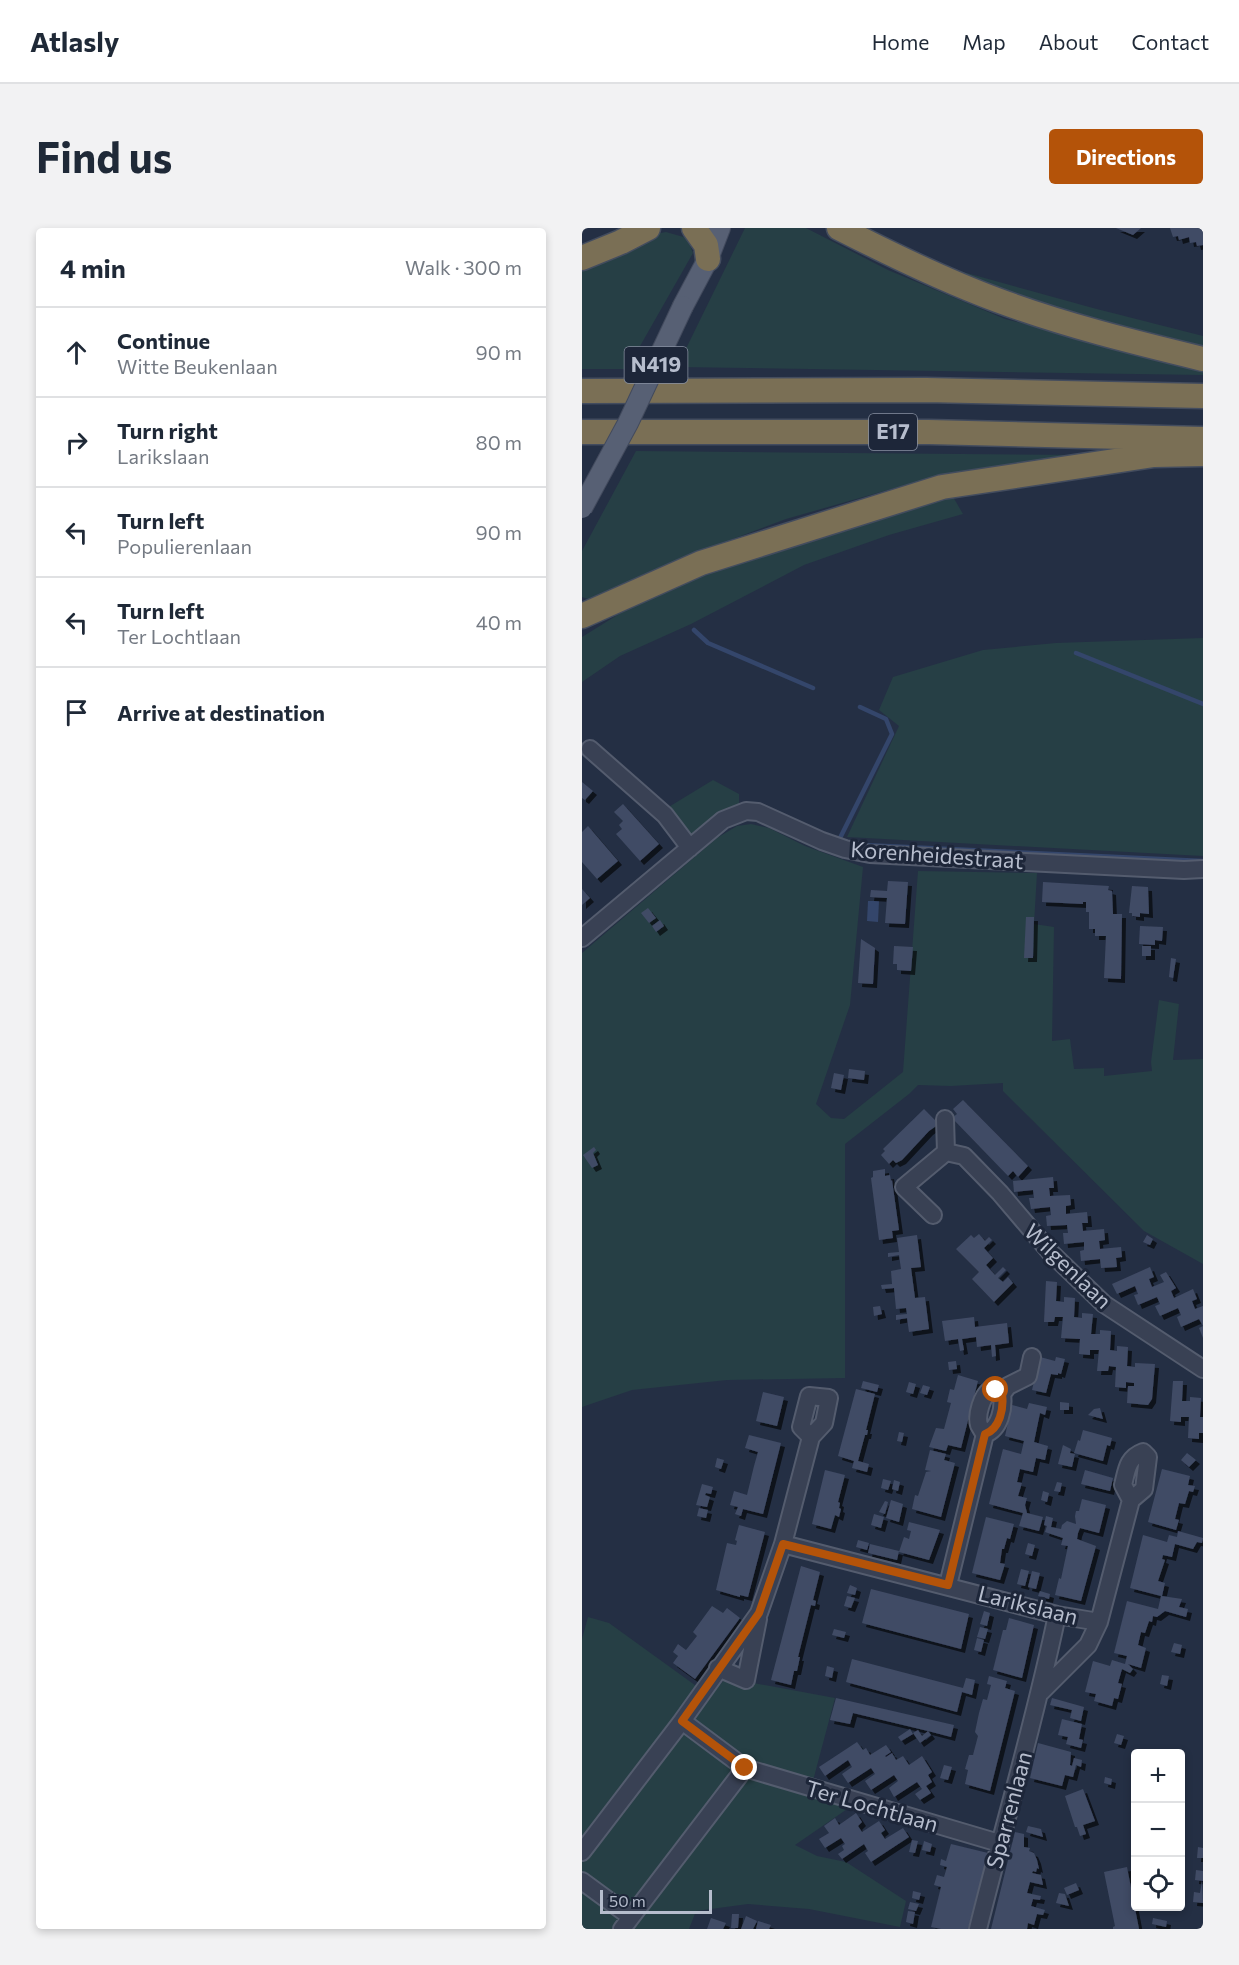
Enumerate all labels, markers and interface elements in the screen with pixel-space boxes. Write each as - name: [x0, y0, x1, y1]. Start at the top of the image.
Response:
- text: Atlasly: [30, 24, 119, 58]
- text: Home: [872, 29, 929, 54]
- text: Map: [962, 29, 1006, 54]
- text: About: [1039, 29, 1098, 54]
- text: Contact: [1131, 29, 1209, 54]
- button: Directions: [1049, 129, 1203, 184]
- text: Find us: [36, 130, 172, 182]
- text: 4 min: [60, 252, 126, 283]
- text: Walk · 300 m: [405, 255, 522, 279]
- text: Continue: [117, 327, 210, 354]
- icon: ahead: [60, 336, 93, 369]
- text: 90 m: [476, 340, 522, 364]
- road number: N419: [624, 347, 688, 383]
- text: Witte Beukenlaan: [117, 354, 278, 378]
- road number: E17: [869, 414, 917, 450]
- text: Turn right: [117, 417, 218, 444]
- icon: right: [60, 426, 93, 459]
- text: 80 m: [476, 430, 522, 454]
- text: Larikslaan: [117, 444, 209, 468]
- text: Turn left: [117, 507, 204, 534]
- icon: left: [60, 516, 93, 549]
- text: 90 m: [476, 520, 522, 544]
- text: Populierenlaan: [117, 534, 252, 558]
- text: Turn left: [117, 597, 204, 624]
- icon: left: [60, 606, 93, 639]
- text: 40 m: [476, 610, 522, 634]
- text: Ter Lochtlaan: [117, 624, 241, 648]
- icon: arrive: [60, 696, 93, 729]
- text: Arrive at destination: [117, 699, 325, 726]
- street label: Korenheidestraat: [850, 835, 1025, 874]
- street label: Wilgenlaan: [1019, 1217, 1118, 1314]
- route start: [982, 1376, 1008, 1402]
- street label: Larikslaan: [976, 1579, 1081, 1630]
- street label: Sparrenlaan: [980, 1748, 1037, 1871]
- map controls: [1131, 1749, 1185, 1911]
- button: +: [1131, 1749, 1185, 1803]
- route end: [731, 1754, 757, 1780]
- street label: Ter Lochtlaan: [803, 1774, 941, 1837]
- button: −: [1131, 1803, 1185, 1857]
- button: locate: [1131, 1857, 1185, 1911]
- scale bar: [600, 1887, 712, 1914]
- text: 50 m: [609, 1891, 646, 1910]

